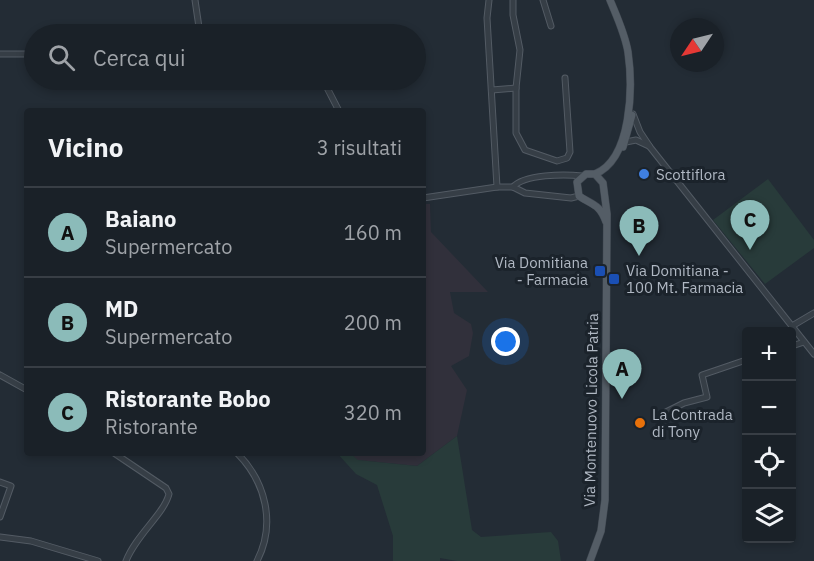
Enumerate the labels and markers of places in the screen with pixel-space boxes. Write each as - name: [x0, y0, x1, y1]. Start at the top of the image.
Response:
- place label: Scottiflora: [656, 165, 726, 184]
- marker: Scottiflora: [637, 167, 651, 181]
- pin: C: [730, 200, 770, 250]
- pin: B: [620, 206, 658, 256]
- place label: Via Domitiana - Farmacia: [495, 253, 588, 289]
- place label: Via Domitiana - 100 Mt. Farmacia: [626, 261, 743, 297]
- marker: Via Domitiana - Farmacia: [593, 264, 607, 278]
- marker: Via Domitiana - 100 Mt. Farmacia: [607, 272, 621, 286]
- pin: A: [602, 350, 642, 399]
- place label: La Contrada di Tony: [652, 405, 733, 441]
- marker: La Contrada di Tony: [633, 416, 647, 430]

